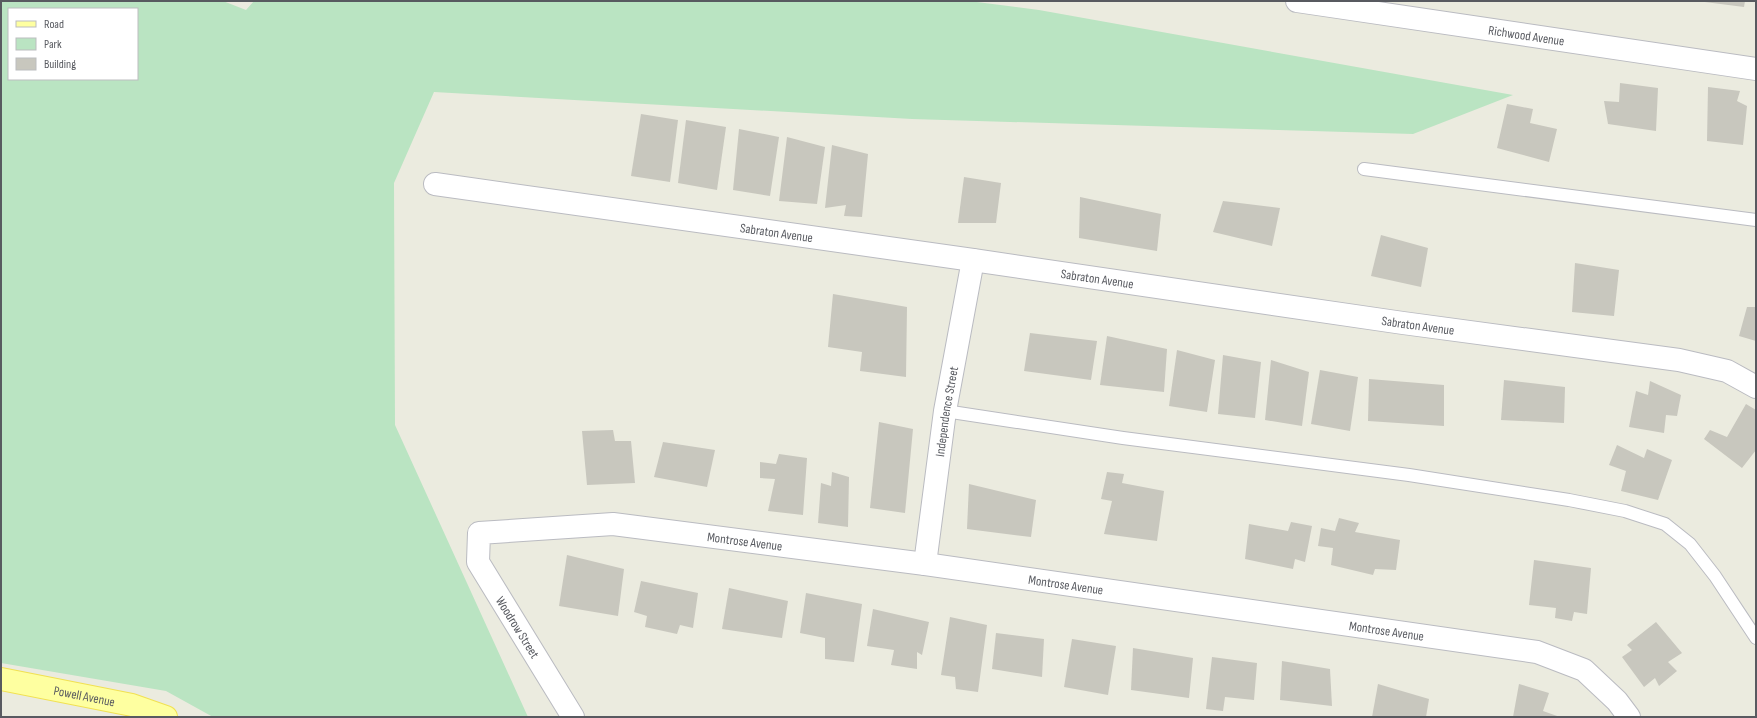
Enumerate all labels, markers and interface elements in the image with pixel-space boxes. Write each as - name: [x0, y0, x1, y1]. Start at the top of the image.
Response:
- legend: [8, 8, 138, 80]
- text: Road: [44, 17, 64, 32]
- street label: Richwood Avenue: [1487, 22, 1565, 50]
- text: Park: [44, 37, 62, 52]
- text: Building: [44, 57, 76, 72]
- street label: Sabraton Avenue: [739, 220, 814, 246]
- street label: Sabraton Avenue: [1060, 266, 1135, 292]
- street label: Sabraton Avenue: [1380, 313, 1455, 339]
- street label: Independence Street: [932, 365, 962, 458]
- street label: Montrose Avenue: [706, 529, 783, 555]
- street label: Montrose Avenue: [1027, 572, 1104, 599]
- street label: Woodrow Street: [492, 594, 543, 662]
- street label: Montrose Avenue: [1348, 618, 1425, 645]
- street label: Powell Avenue: [52, 683, 116, 710]

